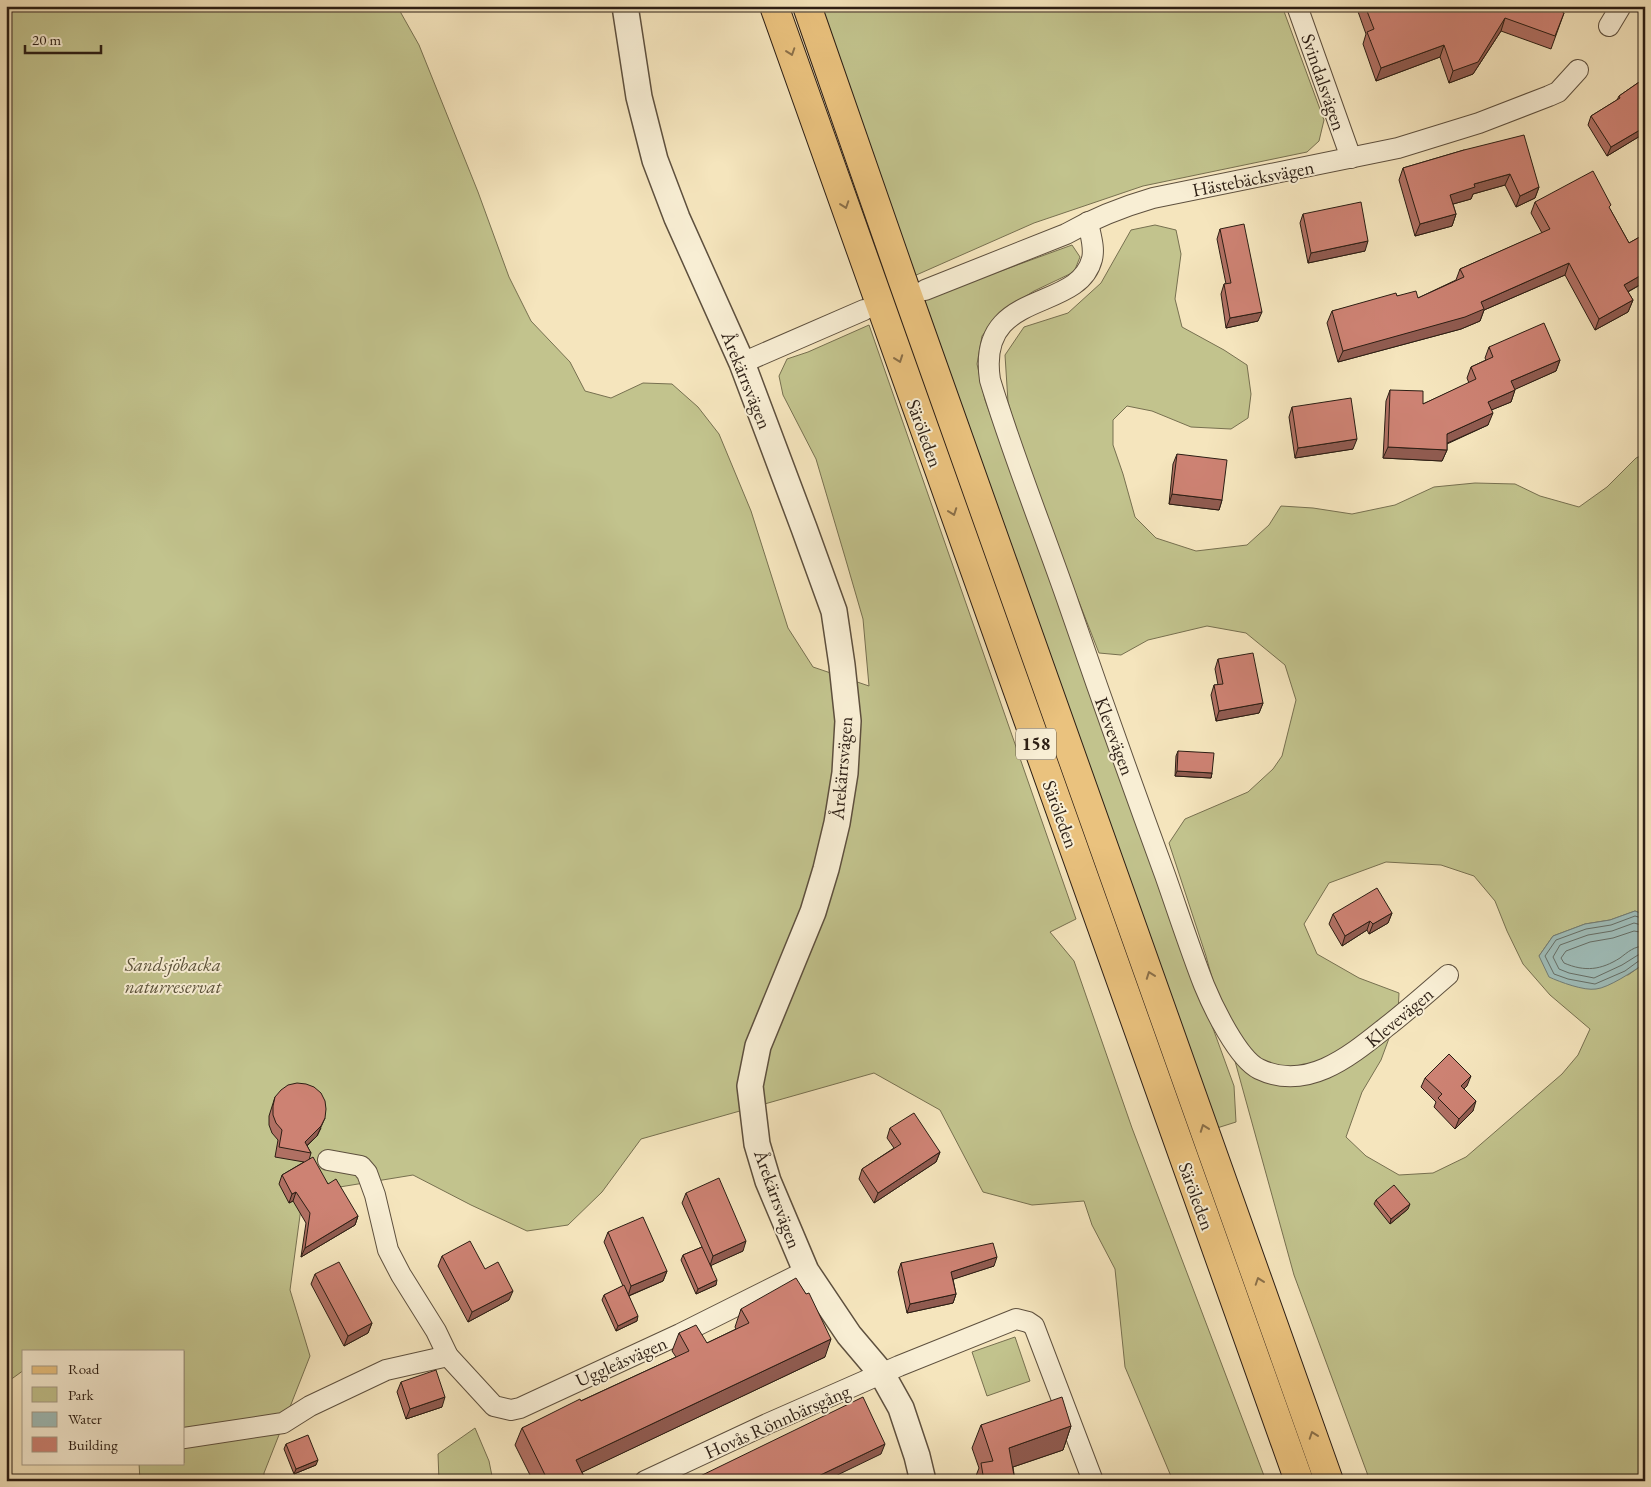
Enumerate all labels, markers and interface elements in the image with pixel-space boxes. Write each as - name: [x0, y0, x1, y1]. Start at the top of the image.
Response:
- scale bar: [25, 22, 101, 54]
- text: 20 m: [32, 30, 61, 49]
- street label: Svindalsvägen: [1295, 30, 1352, 134]
- one-way arrow: [785, 47, 795, 56]
- street label: Hästebäcksvägen: [1190, 154, 1316, 203]
- one-way arrow: [839, 201, 849, 209]
- street label: Årekärrsvägen: [715, 327, 778, 433]
- one-way arrow: [893, 354, 903, 362]
- street label: Säröleden: [901, 396, 948, 471]
- one-way arrow: [948, 507, 958, 515]
- street label: Klevevägen: [1089, 694, 1140, 779]
- street label: Årekärrsvägen: [824, 715, 858, 822]
- road number: 158: [1016, 729, 1056, 760]
- street label: Säröleden: [1037, 777, 1084, 852]
- park label: Sandsjöbacka naturreservat: [124, 952, 223, 999]
- one-way arrow: [1146, 972, 1156, 980]
- street label: Klevevägen: [1360, 982, 1439, 1053]
- one-way arrow: [1200, 1125, 1210, 1133]
- street label: Årekärrsvägen: [748, 1145, 807, 1252]
- street label: Säröleden: [1173, 1159, 1220, 1234]
- one-way arrow: [1255, 1278, 1265, 1286]
- street label: Uggleåsvägen: [572, 1330, 671, 1393]
- legend: [22, 1350, 185, 1464]
- text: Road: [68, 1359, 100, 1378]
- street label: Hovås Rönnbärsgång: [701, 1378, 855, 1465]
- text: Park: [68, 1385, 95, 1404]
- text: Water: [68, 1409, 102, 1428]
- one-way arrow: [1309, 1431, 1319, 1440]
- text: Building: [68, 1435, 118, 1454]

